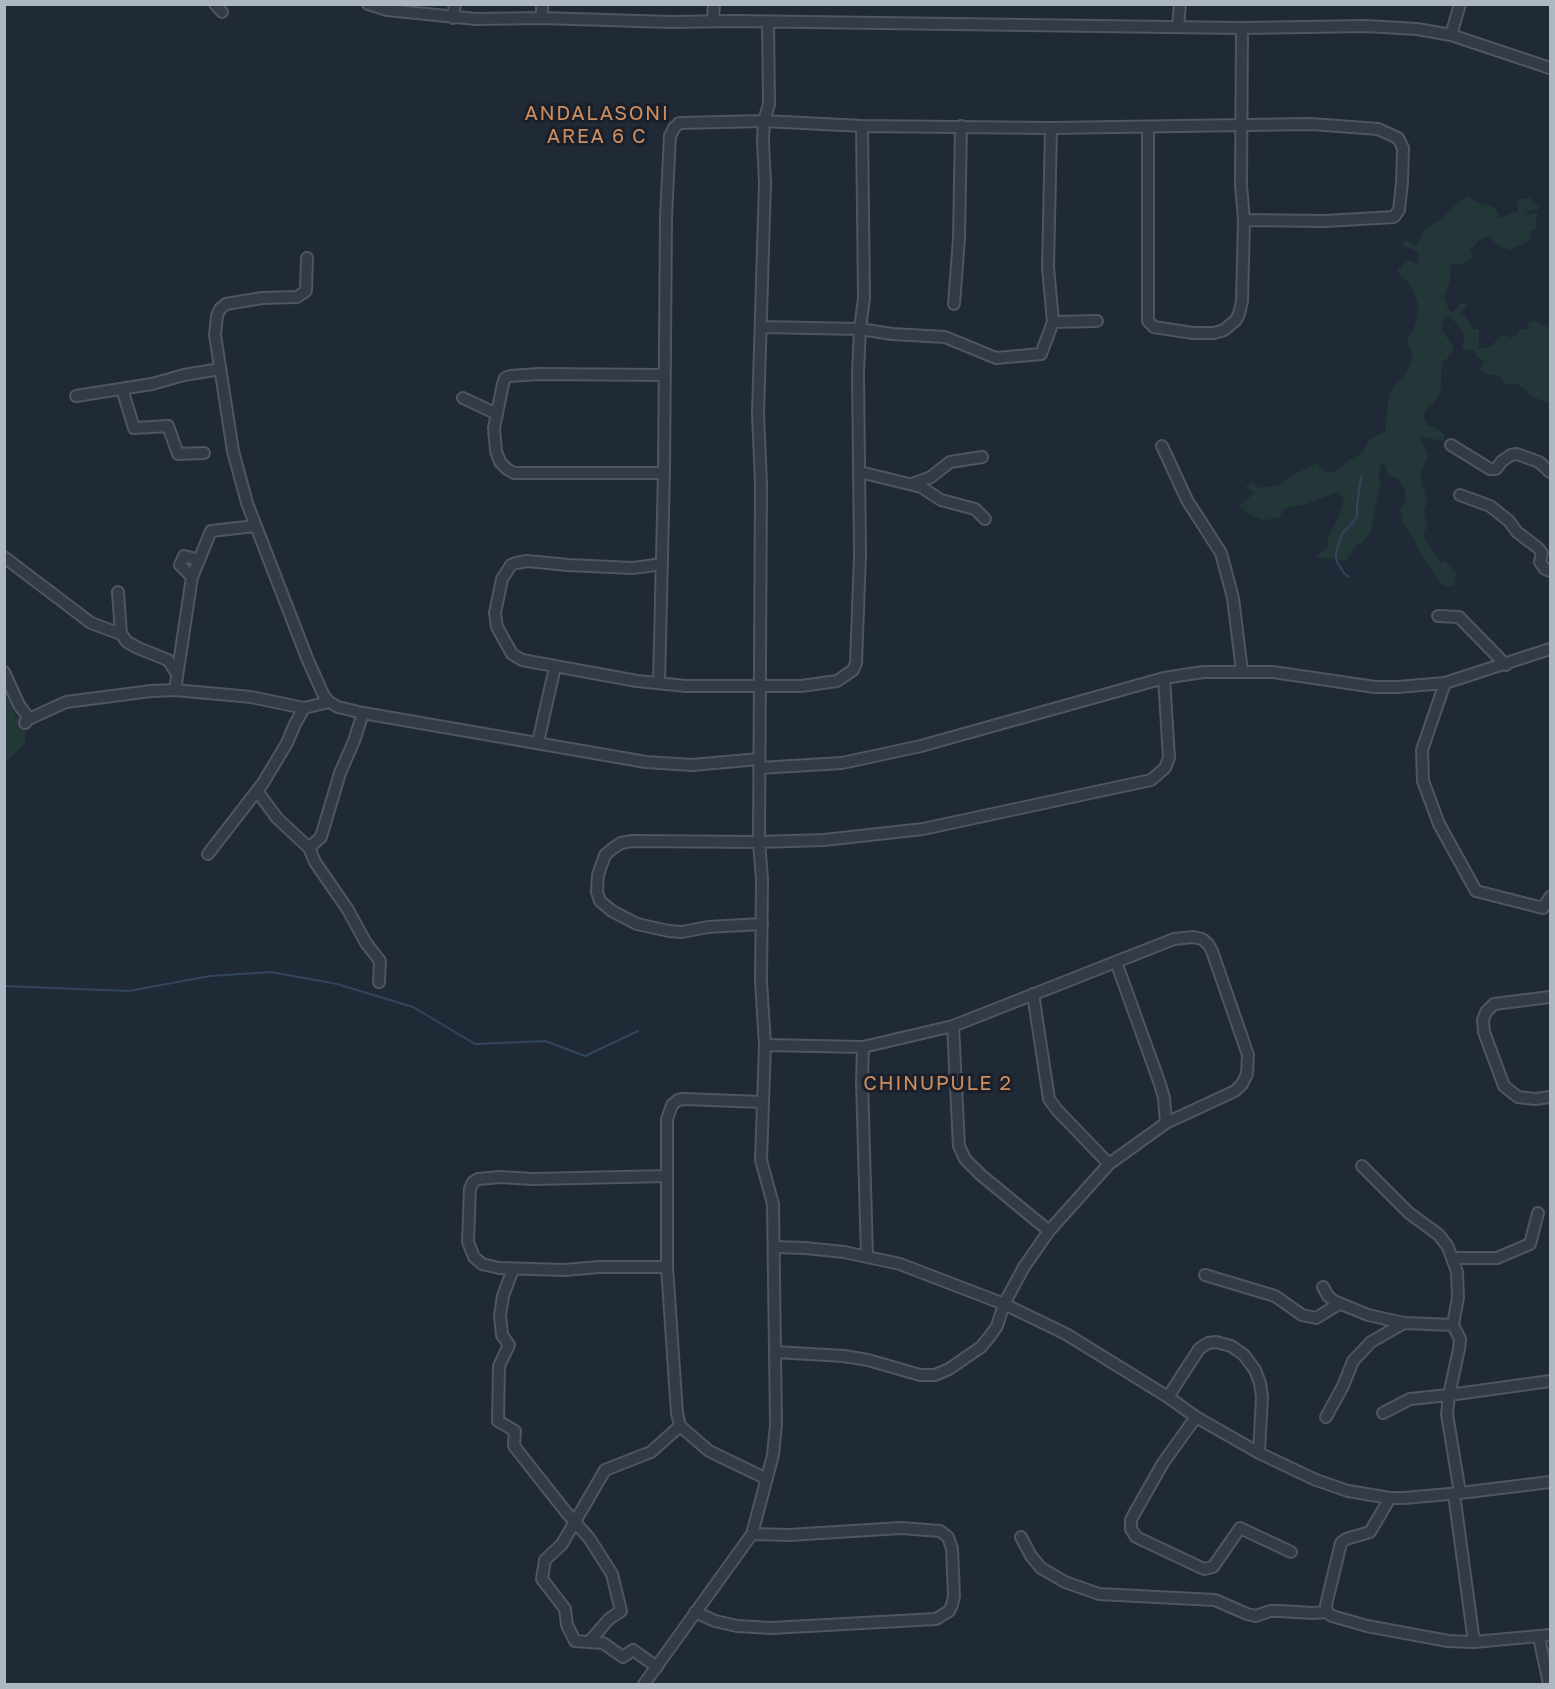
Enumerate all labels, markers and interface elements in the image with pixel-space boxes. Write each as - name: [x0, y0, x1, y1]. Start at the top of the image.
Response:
- district label: ANDALASONI AREA 6 C: [525, 102, 669, 149]
- district label: CHINUPULE 2: [863, 1072, 1013, 1096]

